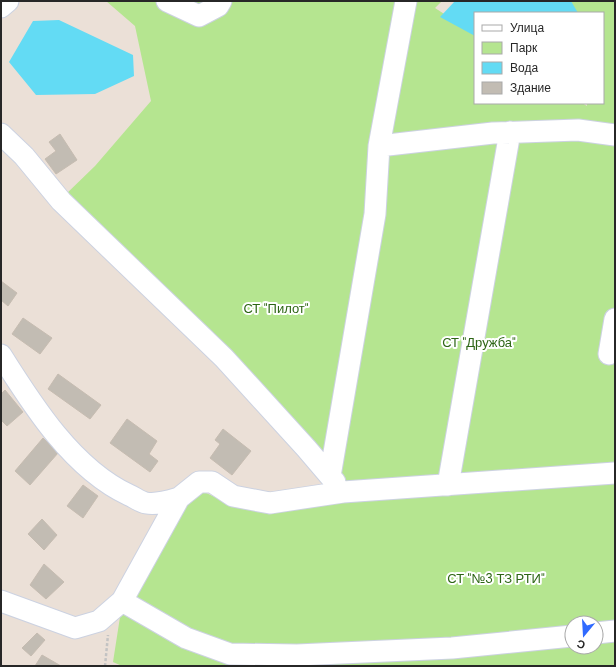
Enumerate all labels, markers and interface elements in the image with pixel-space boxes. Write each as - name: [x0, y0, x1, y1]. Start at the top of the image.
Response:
- legend: [474, 12, 604, 104]
- text: Улица: [510, 20, 544, 36]
- text: Парк: [510, 40, 538, 56]
- text: Вода: [510, 60, 538, 76]
- text: Здание: [510, 80, 551, 96]
- park label: СТ "Пилот": [243, 300, 309, 317]
- park label: СТ "Дружба": [442, 334, 516, 351]
- park label: СТ "№3 ТЗ РТИ": [447, 570, 545, 587]
- north arrow: [564, 615, 604, 655]
- text: С: [575, 637, 587, 652]

